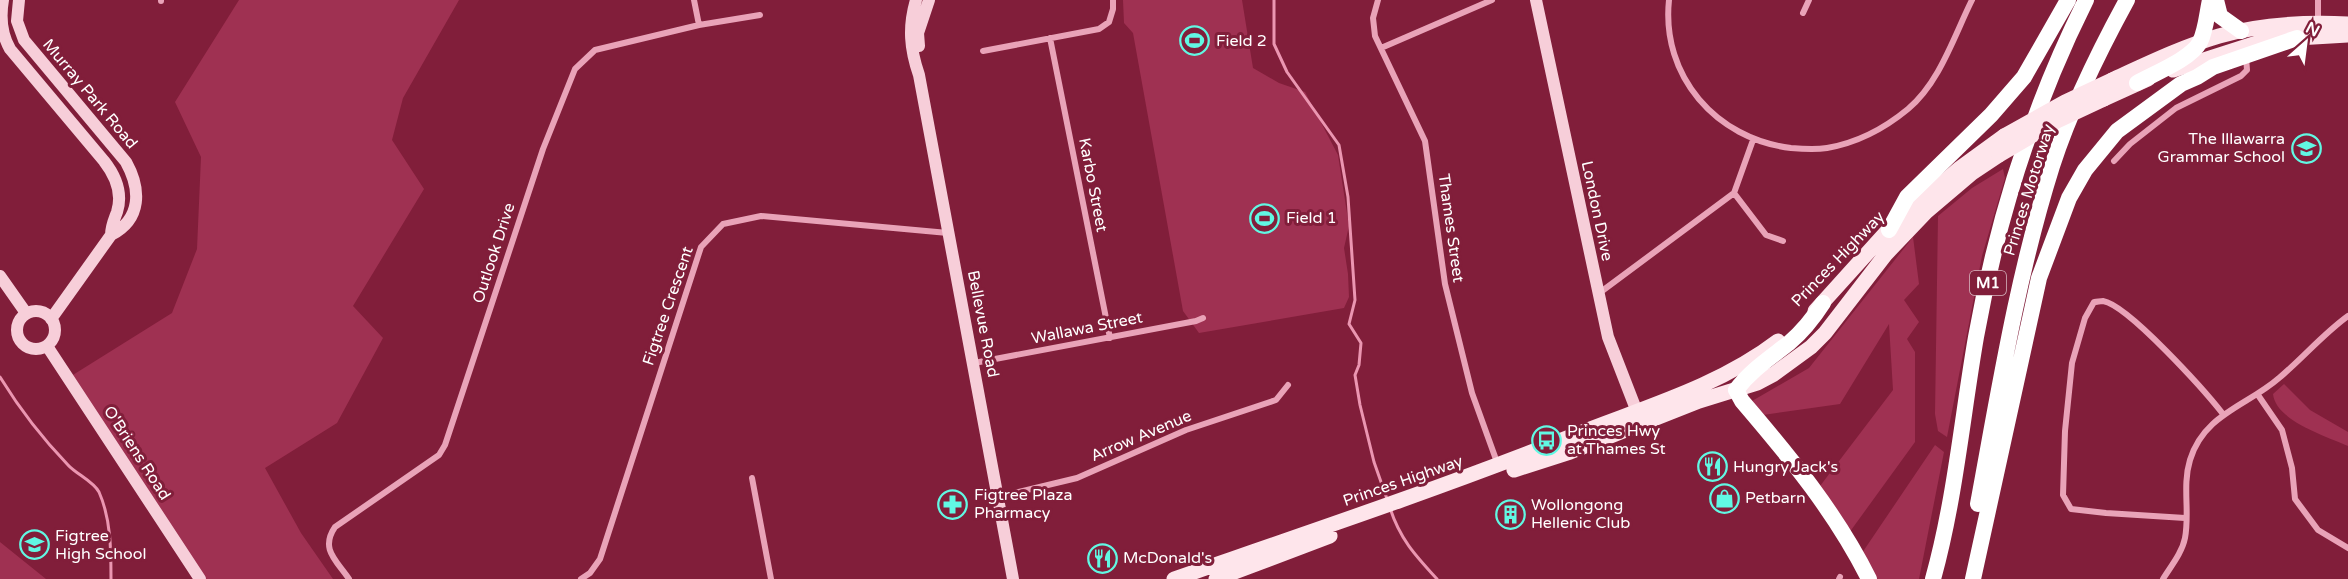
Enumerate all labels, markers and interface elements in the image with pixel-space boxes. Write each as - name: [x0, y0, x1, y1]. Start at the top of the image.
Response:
- north arrow: [2276, 12, 2336, 72]
- text: N: [2302, 18, 2323, 41]
- sports icon: Field 2: [1179, 25, 1211, 57]
- place label: Field 2: [1216, 31, 1267, 51]
- street label: Murray Park Road: [38, 35, 142, 153]
- street label: Princes Motorway: [1999, 121, 2059, 258]
- place label: The Illawarra Grammar School: [2158, 129, 2285, 167]
- school or university icon: The Illawarra Grammar School: [2290, 132, 2322, 164]
- street label: Karbo Street: [1074, 136, 1112, 234]
- street label: London Drive: [1577, 159, 1617, 263]
- street label: Thames Street: [1433, 172, 1469, 284]
- street label: Outlook Drive: [468, 200, 520, 306]
- sports icon: Field 1: [1249, 202, 1281, 234]
- street label: Princes Highway: [1787, 207, 1889, 311]
- place label: Field 1: [1286, 208, 1337, 228]
- street label: Figtree Crescent: [638, 244, 698, 368]
- street label: Bellevue Road: [963, 269, 1003, 379]
- road number: M1: [1970, 271, 2006, 295]
- street label: Wallawa Street: [1030, 307, 1144, 349]
- street label: O'Briens Road: [99, 402, 175, 504]
- street label: Arrow Avenue: [1088, 406, 1194, 466]
- place label: Princes Hwy at Thames St: [1567, 421, 1666, 459]
- bus stop icon: Princes Hwy at Thames St: [1530, 424, 1562, 456]
- street label: Princes Highway: [1340, 451, 1466, 511]
- restaurant icon: Hungry Jack's: [1696, 451, 1728, 483]
- place label: Hungry Jack's: [1733, 457, 1838, 477]
- shop icon: Petbarn: [1708, 482, 1740, 514]
- place label: Figtree Plaza Pharmacy: [974, 485, 1073, 523]
- pharmacy icon: Figtree Plaza Pharmacy: [937, 488, 969, 520]
- place label: Petbarn: [1745, 488, 1806, 508]
- place label: Wollongong Hellenic Club: [1531, 495, 1630, 533]
- building icon: Wollongong Hellenic Club: [1494, 498, 1526, 530]
- place label: Figtree High School: [55, 526, 146, 564]
- school or university icon: Figtree High School: [18, 529, 50, 561]
- restaurant icon: McDonald's: [1086, 542, 1118, 574]
- place label: McDonald's: [1123, 548, 1212, 568]

